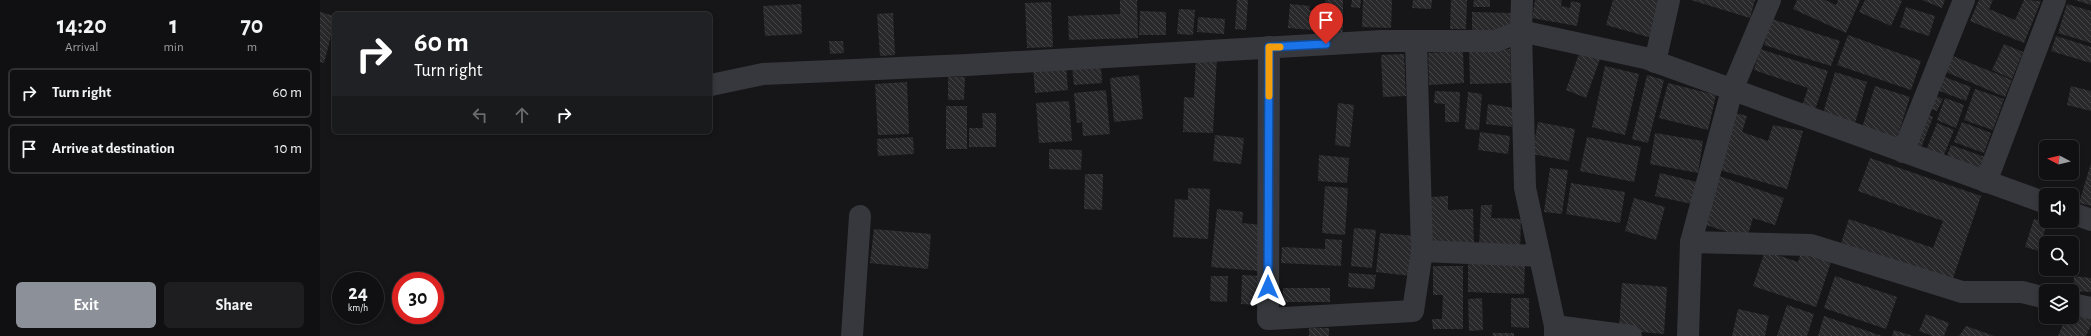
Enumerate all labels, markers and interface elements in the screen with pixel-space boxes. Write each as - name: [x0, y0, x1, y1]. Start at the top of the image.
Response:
- pin: [1309, 3, 1343, 44]
- icon: arrive: [1315, 9, 1337, 31]
- text: 14:20: [57, 14, 107, 38]
- text: 1: [169, 14, 178, 38]
- text: 70: [240, 14, 263, 38]
- icon: right: [348, 28, 400, 80]
- text: 60 m: [414, 29, 469, 57]
- text: Arrival: [65, 41, 98, 54]
- text: min: [163, 41, 184, 54]
- text: m: [247, 41, 257, 54]
- text: Turn right: [414, 62, 483, 80]
- icon: right: [18, 82, 40, 104]
- text: Turn right: [52, 85, 111, 100]
- text: 60 m: [273, 85, 302, 100]
- icon: left: [469, 104, 491, 126]
- icon: ahead: [511, 104, 533, 126]
- icon: right: [553, 104, 575, 126]
- icon: arrive: [18, 138, 40, 160]
- north arrow: [2039, 140, 2079, 180]
- map controls: [2039, 140, 2079, 324]
- text: Arrive at destination: [52, 141, 175, 156]
- text: 10 m: [274, 141, 302, 156]
- button: sound: [2039, 188, 2079, 228]
- button: search: [2039, 236, 2079, 276]
- position arrow: [1247, 266, 1289, 308]
- speed limit sign: 30: [392, 272, 444, 324]
- button: Exit: [16, 282, 156, 328]
- button: Share: [164, 282, 304, 328]
- text: 24: [348, 283, 368, 303]
- button: layers: [2039, 284, 2079, 324]
- text: km/h: [348, 303, 368, 313]

